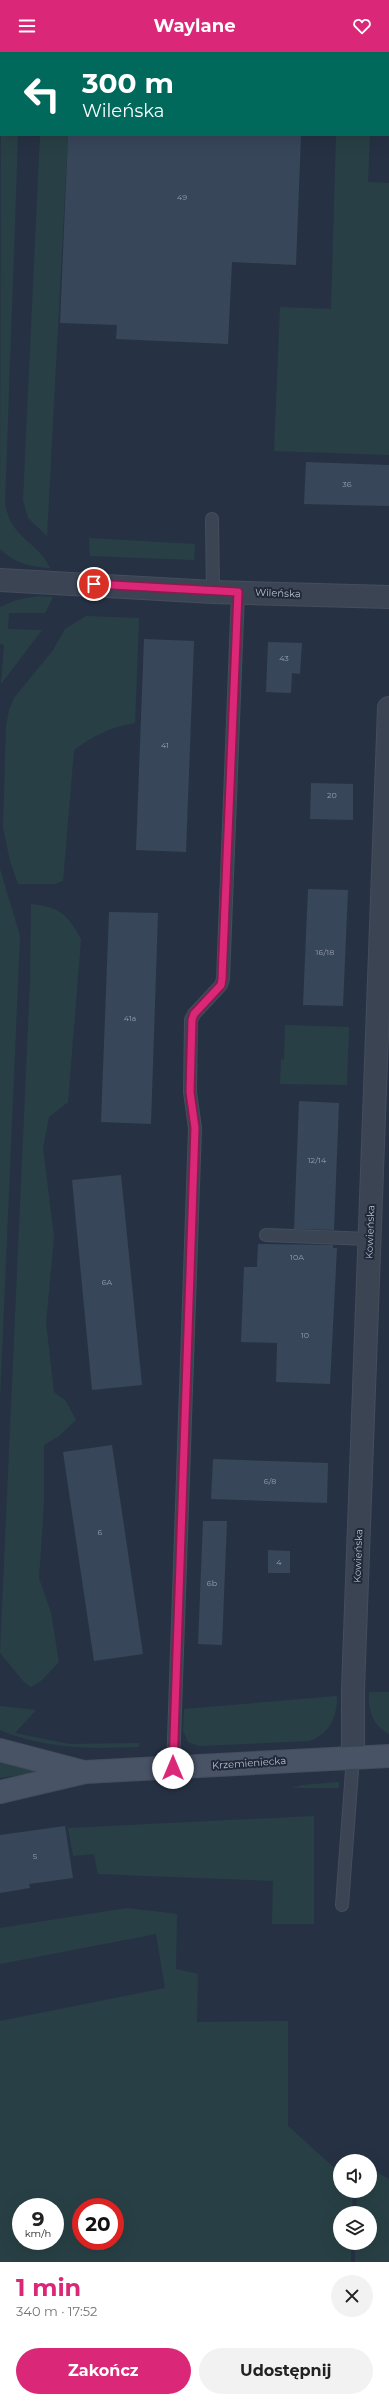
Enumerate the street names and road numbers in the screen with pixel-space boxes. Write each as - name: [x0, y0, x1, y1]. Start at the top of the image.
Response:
- street label: Wileńska: [255, 586, 301, 600]
- street label: Kowieńska: [363, 1205, 377, 1259]
- street label: Kowieńska: [351, 1529, 365, 1583]
- street label: Krzemieniecka: [212, 1754, 286, 1772]

